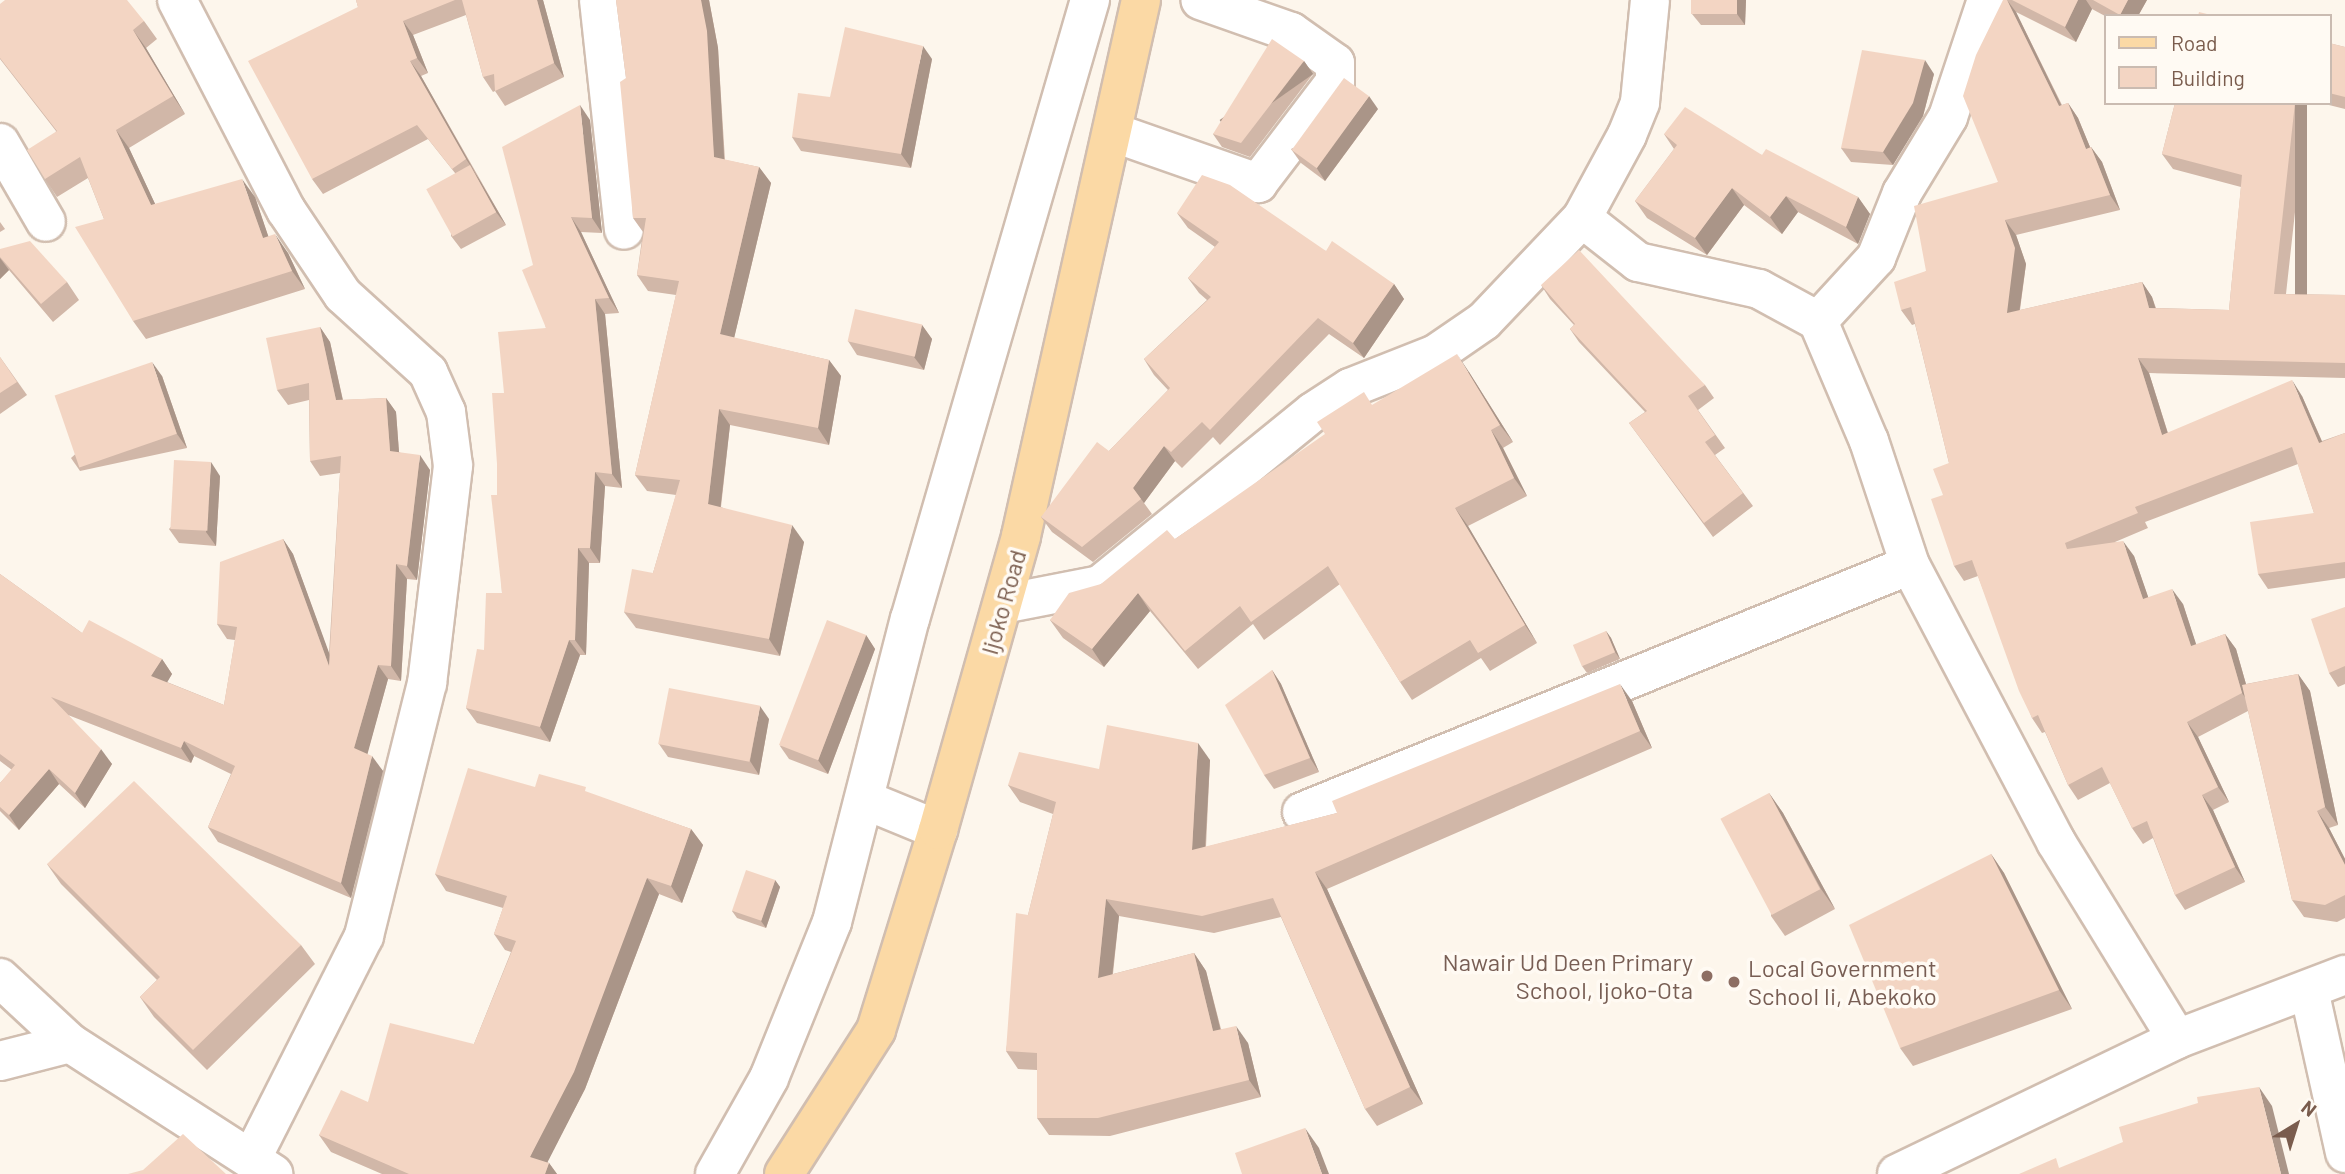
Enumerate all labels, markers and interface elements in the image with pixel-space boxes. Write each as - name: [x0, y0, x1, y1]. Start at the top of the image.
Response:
- legend: [2104, 14, 2331, 105]
- text: Road: [2171, 30, 2217, 55]
- text: Building: [2171, 65, 2245, 90]
- street label: Ijoko Road: [974, 546, 1032, 658]
- place label: Nawair Ud Deen Primary School, Ijoko-Ota: [1442, 948, 1693, 1004]
- place label: Local Government School Ii, Abekoko: [1748, 954, 1937, 1010]
- marker: Nawair Ud Deen Primary School, Ijoko-Ota: [1699, 968, 1715, 984]
- marker: Local Government School Ii, Abekoko: [1726, 974, 1742, 990]
- north arrow: [2261, 1090, 2331, 1160]
- text: N: [2297, 1095, 2321, 1121]

